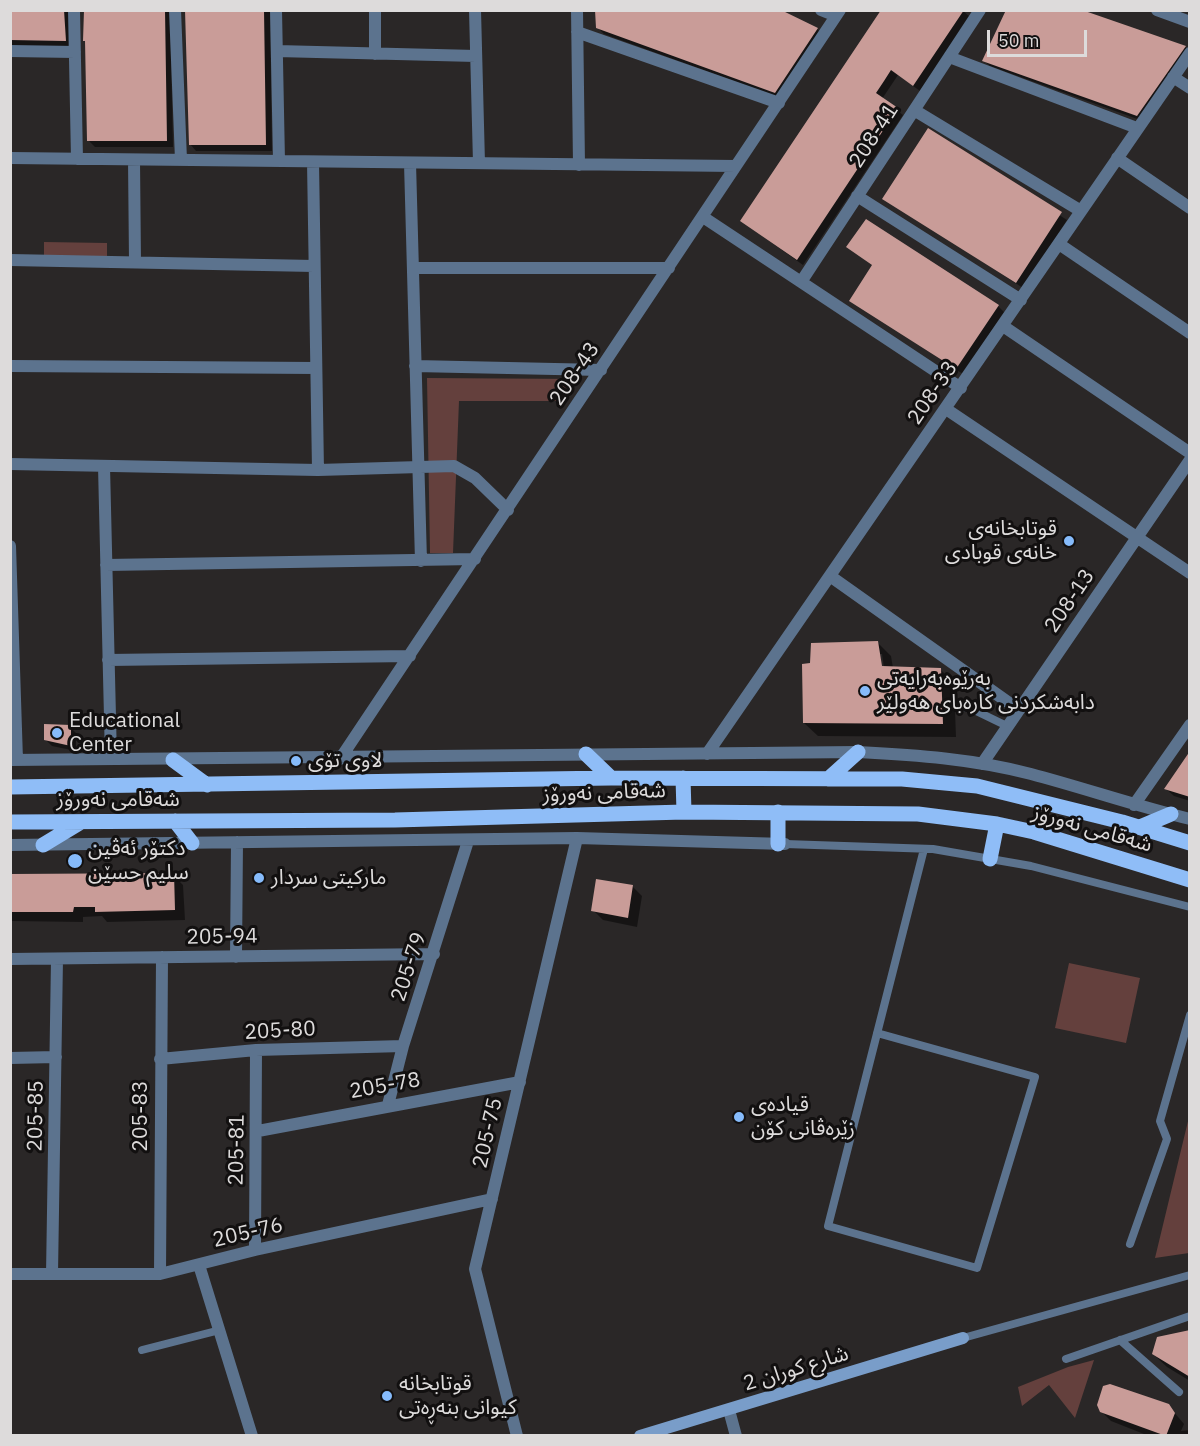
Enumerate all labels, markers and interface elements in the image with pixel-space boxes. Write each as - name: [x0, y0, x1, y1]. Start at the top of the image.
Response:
- scale bar: [990, 18, 1090, 56]
- text: 50 m: [998, 29, 1040, 52]
- street label: 208-41: [844, 99, 904, 173]
- street label: 208-43: [545, 337, 605, 411]
- street label: 208-33: [903, 356, 963, 430]
- place label: قوتابخانەی خانەی قوبادی: [945, 516, 1057, 566]
- marker: قوتابخانەی خانەی قوبادی: [1062, 534, 1076, 548]
- street label: 208-13: [1040, 564, 1100, 638]
- place label: بەرێوەبەرایەتی دابەشکردنی کارەبای هەولێر: [877, 666, 1095, 716]
- marker: بەرێوەبەرایەتی دابەشکردنی کارەبای هەولێر: [858, 684, 872, 698]
- place label: Educational Center: [69, 708, 180, 758]
- marker: Educational Center: [50, 726, 64, 740]
- place label: لاوی تۆی: [308, 748, 383, 774]
- marker: لاوی تۆی: [289, 754, 303, 768]
- street label: شەقامی نەورۆز: [542, 778, 666, 808]
- street label: شەقامی نەورۆز: [56, 787, 180, 813]
- street label: شەقامی نەورۆز: [1029, 800, 1155, 858]
- place label: دکتۆر ئەڤین سلیم حسێن: [88, 836, 189, 886]
- marker: دکتۆر ئەڤین سلیم حسێن: [66, 852, 84, 870]
- place label: ماركيتى سردار: [271, 865, 387, 891]
- marker: ماركيتى سردار: [252, 871, 266, 885]
- street label: 205-94: [186, 924, 258, 950]
- street label: 205-79: [386, 929, 432, 1005]
- street label: 205-80: [244, 1017, 316, 1045]
- street label: 205-78: [348, 1067, 422, 1105]
- street label: 205-85: [23, 1080, 49, 1152]
- street label: 205-83: [128, 1080, 154, 1152]
- place label: قیادەی زێرەڤانی کۆن: [751, 1092, 855, 1142]
- street label: 205-75: [468, 1095, 508, 1171]
- marker: قیادەی زێرەڤانی کۆن: [732, 1110, 746, 1124]
- street label: 205-81: [224, 1114, 250, 1186]
- street label: 205-76: [210, 1213, 286, 1253]
- street label: شارع كوران 2: [740, 1341, 852, 1397]
- place label: قوتابخانە کیوانی بنەڕەتی: [399, 1371, 517, 1421]
- marker: قوتابخانە کیوانی بنەڕەتی: [380, 1389, 394, 1403]

